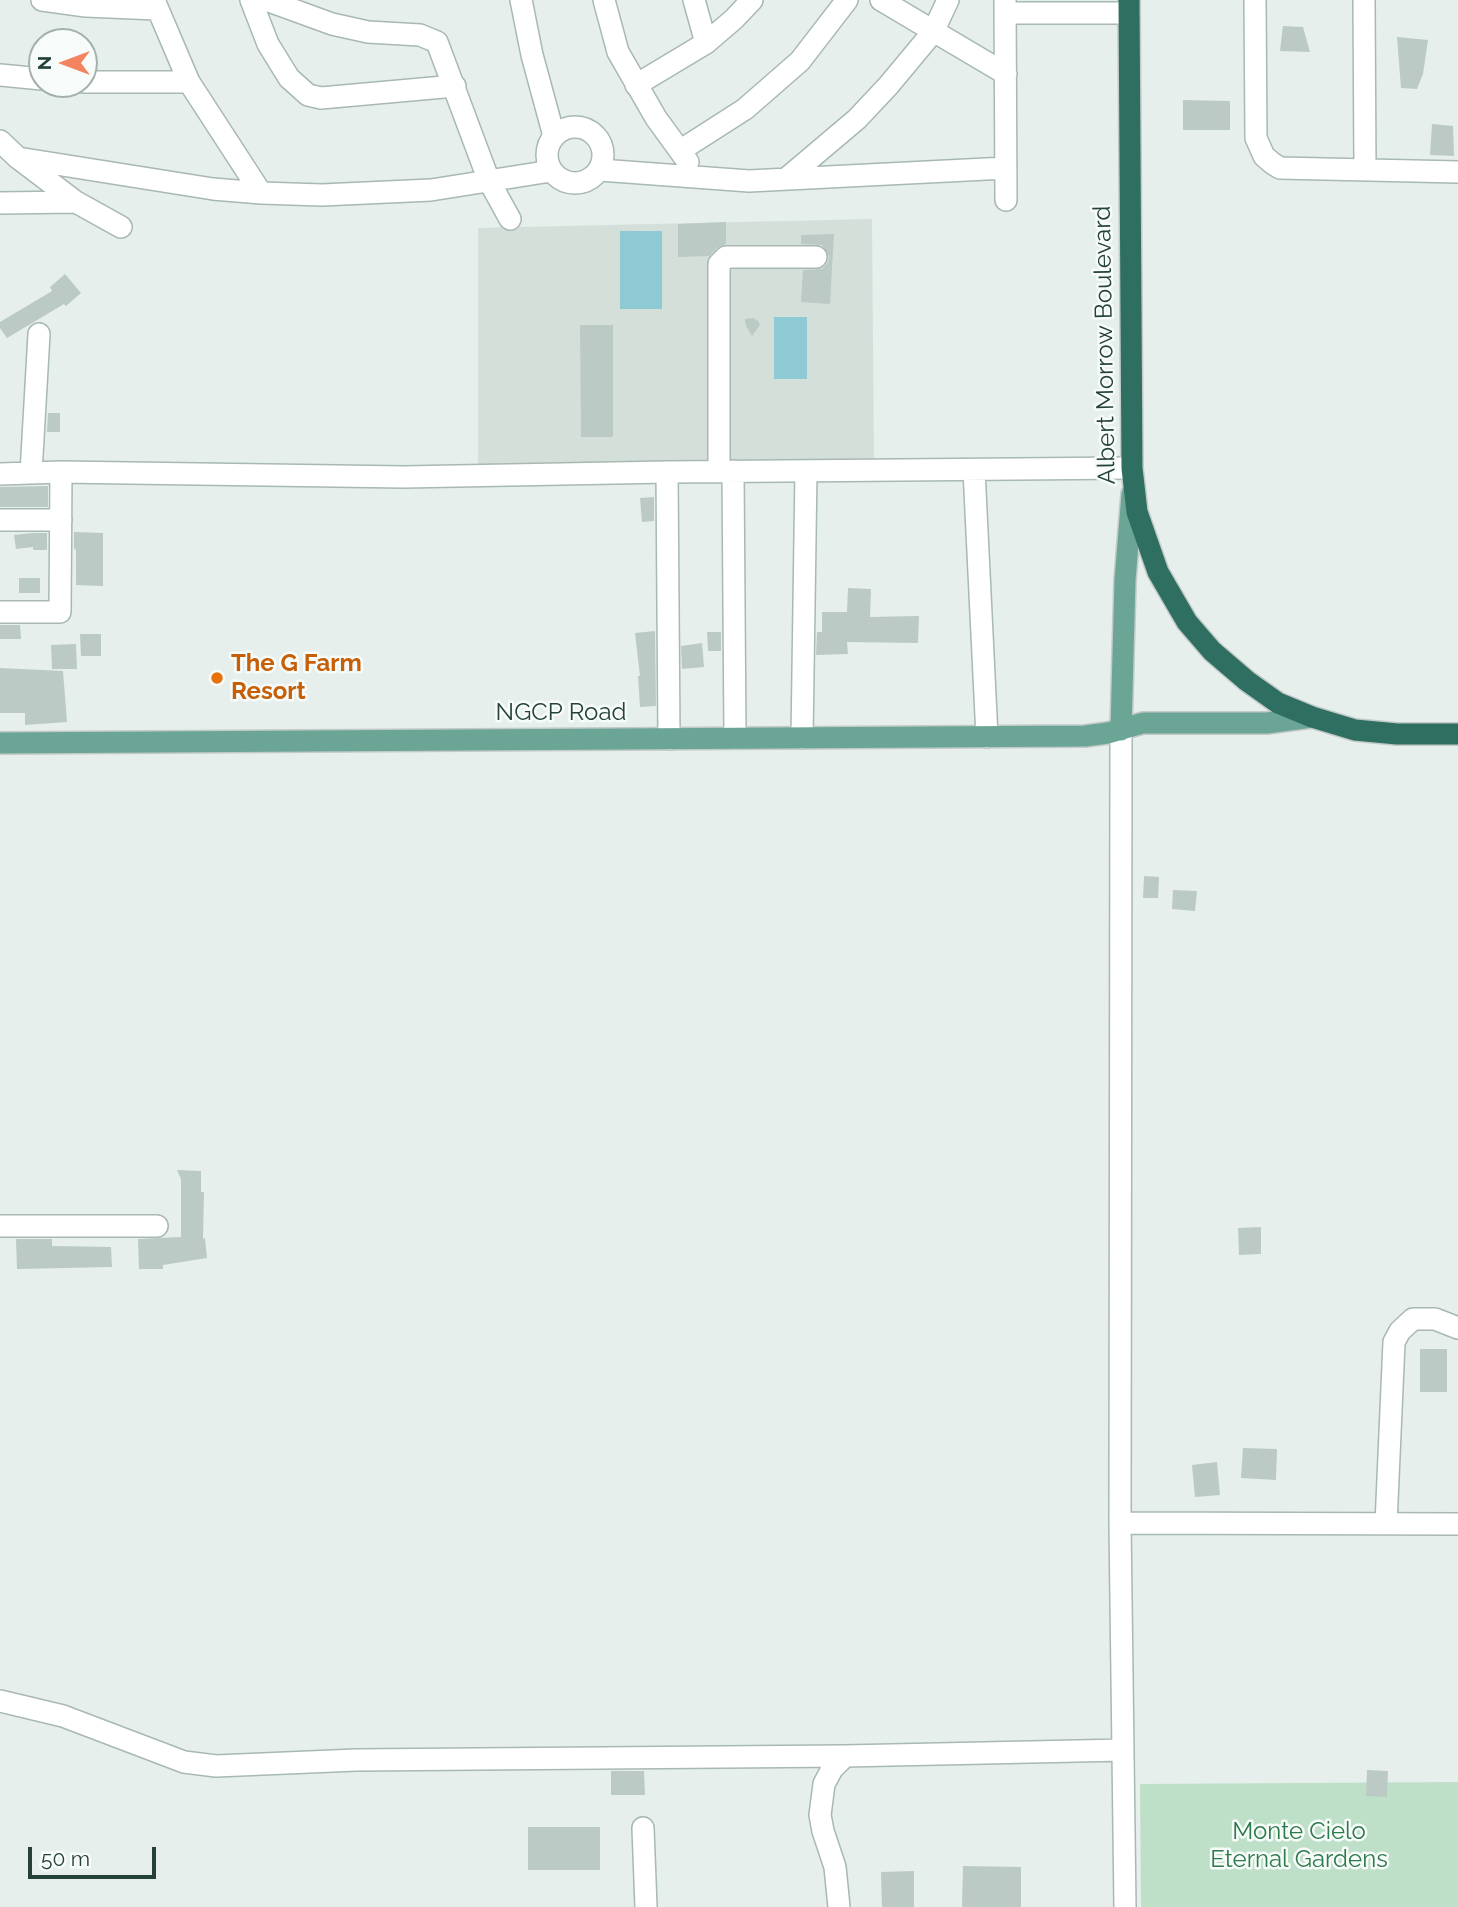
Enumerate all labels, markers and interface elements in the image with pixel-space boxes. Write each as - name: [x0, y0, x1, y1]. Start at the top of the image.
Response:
- north arrow: [28, 28, 98, 98]
- text: N: [33, 56, 55, 70]
- street label: Albert Morrow Boulevard: [1088, 205, 1122, 485]
- place label: The G Farm Resort: [231, 650, 362, 706]
- marker: The G Farm Resort: [209, 670, 225, 686]
- street label: NGCP Road: [496, 699, 626, 727]
- park label: Monte Cielo Eternal Gardens: [1210, 1818, 1388, 1874]
- scale bar: [32, 1834, 159, 1878]
- text: 50 m: [41, 1846, 90, 1871]

